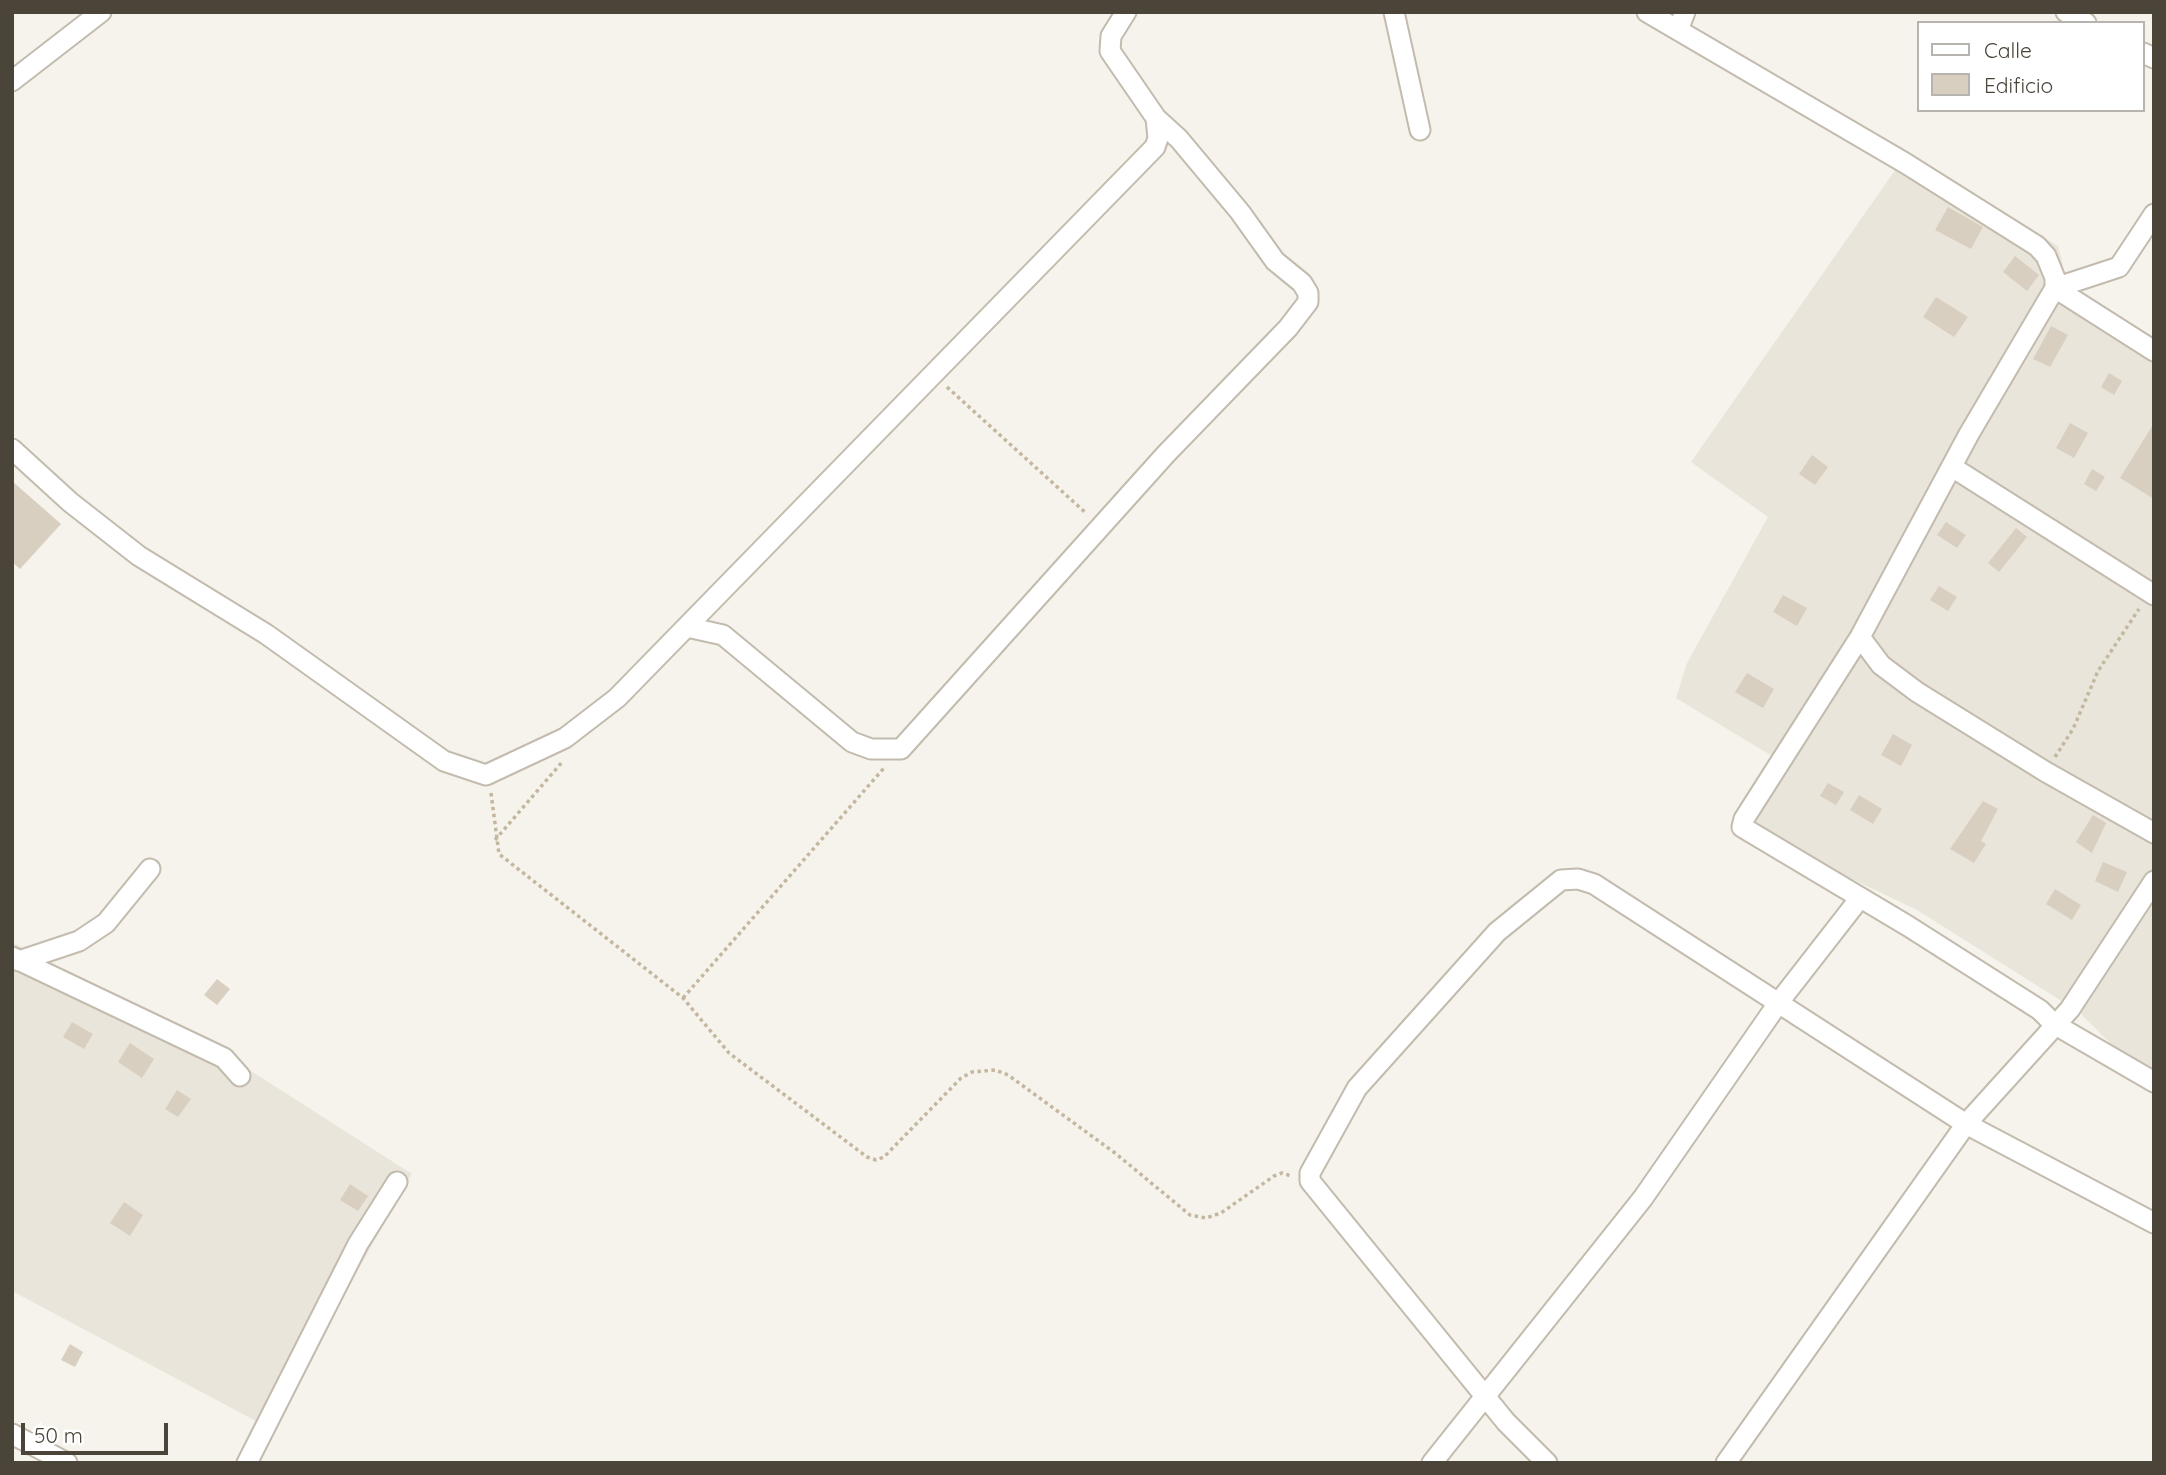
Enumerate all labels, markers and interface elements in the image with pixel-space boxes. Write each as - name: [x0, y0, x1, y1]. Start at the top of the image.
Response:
- legend: [1918, 21, 2145, 112]
- text: Calle: [1984, 37, 2032, 63]
- text: Edificio: [1984, 72, 2053, 98]
- scale bar: [24, 1408, 172, 1452]
- text: 50 m: [34, 1422, 83, 1448]

